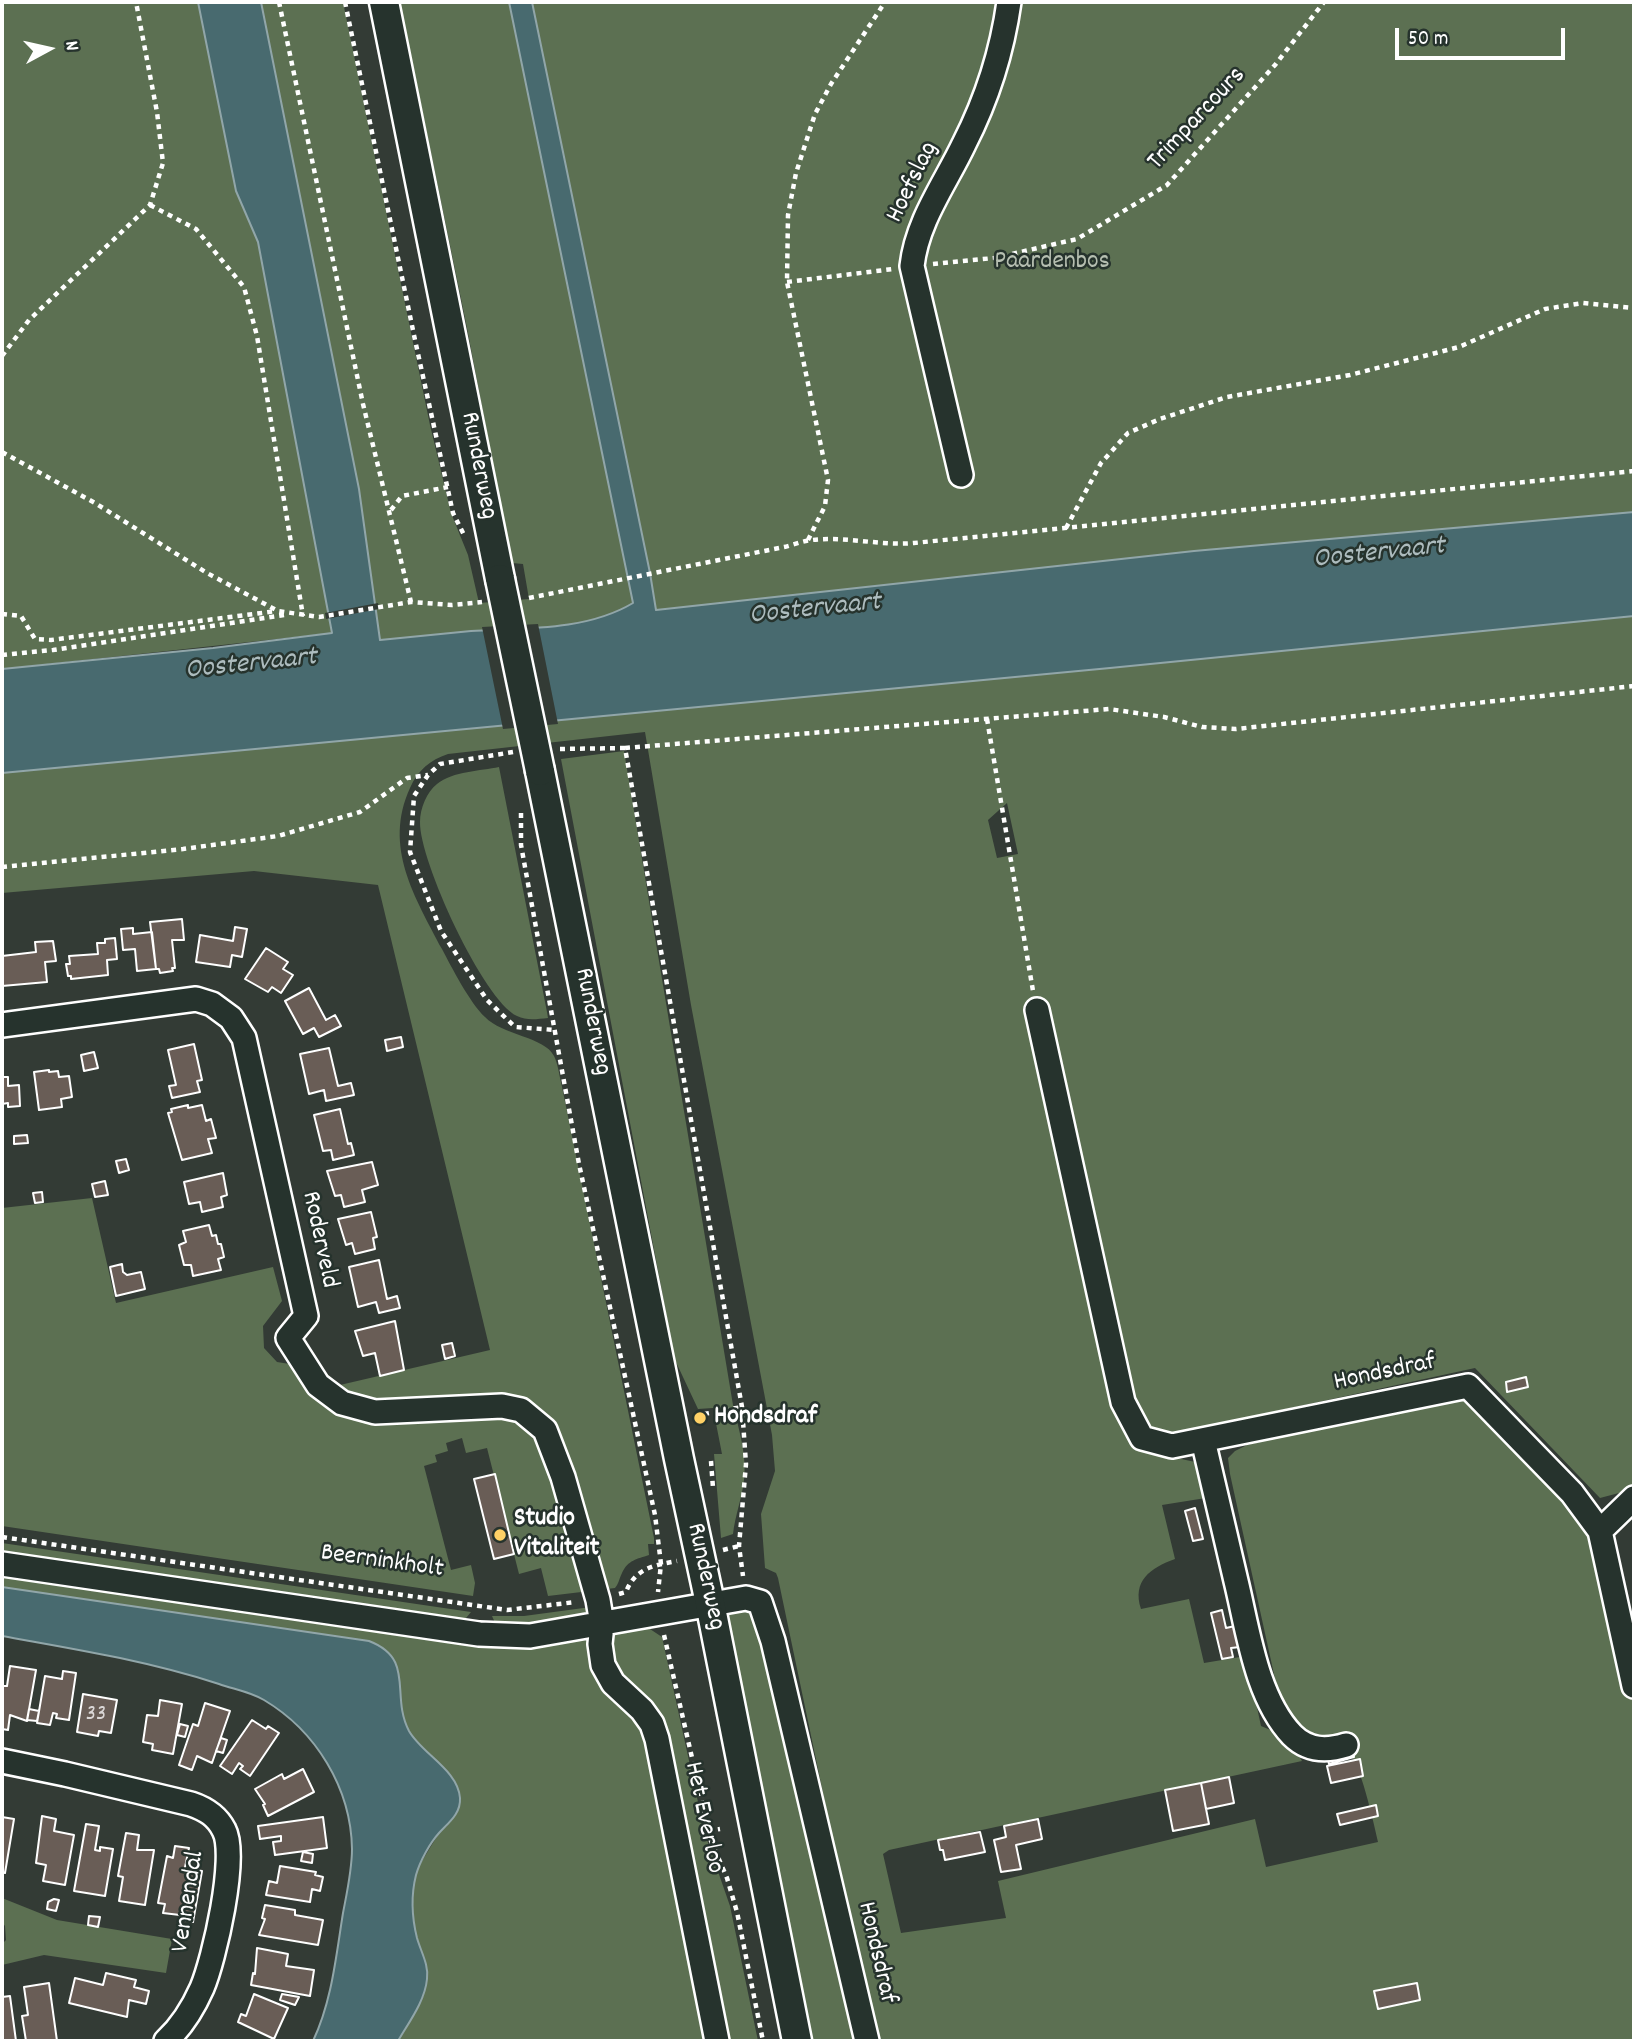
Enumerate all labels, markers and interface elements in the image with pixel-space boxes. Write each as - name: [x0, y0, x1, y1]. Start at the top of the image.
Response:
- north arrow: [14, 14, 84, 84]
- scale bar: [1398, 14, 1568, 58]
- text: 50 m: [1408, 25, 1448, 55]
- text: N: [56, 39, 84, 53]
- street label: Trimparcours: [1142, 62, 1254, 178]
- street label: Hoefslag: [881, 137, 947, 229]
- park label: Paardenbos: [994, 247, 1110, 279]
- street label: Runderweg: [451, 410, 503, 522]
- water label: Oostervaart: [1312, 531, 1446, 579]
- water label: Oostervaart: [748, 587, 882, 635]
- water label: Oostervaart: [184, 642, 318, 690]
- street label: Runderweg: [565, 966, 617, 1078]
- street label: Roderveld: [293, 1189, 343, 1291]
- street label: Hondsdraf: [1331, 1348, 1439, 1400]
- place label: Hondsdraf: [714, 1402, 817, 1434]
- marker: Hondsdraf: [692, 1410, 708, 1426]
- place label: Studio Vitaliteit: [514, 1504, 599, 1566]
- street label: Runderweg: [677, 1521, 731, 1633]
- marker: Studio Vitaliteit: [492, 1527, 508, 1543]
- street label: Beerninkholt: [319, 1539, 445, 1587]
- house number: 33: [86, 1702, 106, 1730]
- street label: Het Everloo: [675, 1759, 729, 1877]
- street label: Vennendal: [167, 1849, 213, 1955]
- street label: Hondsdraf: [848, 1899, 902, 2007]

